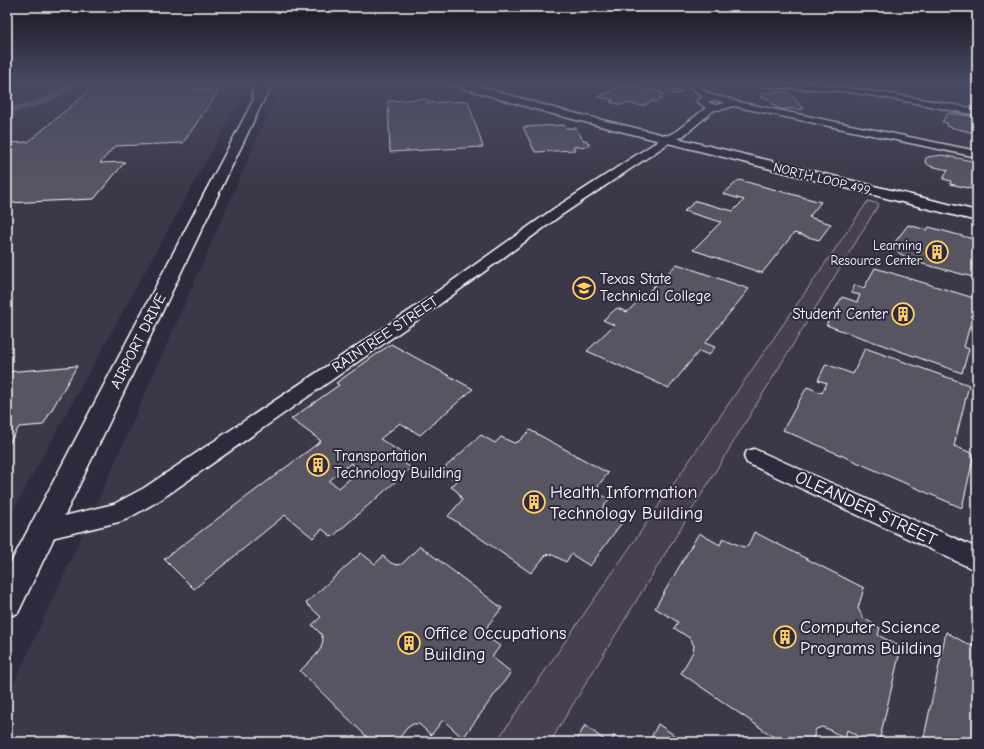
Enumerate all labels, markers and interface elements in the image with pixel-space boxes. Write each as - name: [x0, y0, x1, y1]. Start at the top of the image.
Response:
- street label: NORTH LOOP 499: [772, 159, 872, 198]
- place label: Learning Resource Center: [830, 238, 923, 268]
- building icon: Learning Resource Center: [924, 239, 950, 265]
- place label: Texas State Technical College: [600, 270, 712, 305]
- school or university icon: Texas State Technical College: [571, 275, 597, 301]
- street label: AIRPORT DRIVE: [106, 290, 170, 392]
- street label: RAINTREE STREET: [328, 292, 442, 376]
- building icon: Student Center: [890, 301, 916, 327]
- place label: Student Center: [792, 305, 888, 323]
- place label: Transportation Technology Building: [334, 447, 462, 482]
- building icon: Transportation Technology Building: [305, 452, 331, 478]
- street label: OLEANDER STREET: [792, 466, 940, 551]
- place label: Health Information Technology Building: [550, 482, 703, 524]
- building icon: Health Information Technology Building: [521, 489, 547, 515]
- place label: Computer Science Programs Building: [800, 617, 942, 659]
- place label: Office Occupations Building: [424, 623, 567, 665]
- building icon: Computer Science Programs Building: [772, 624, 798, 650]
- building icon: Office Occupations Building: [396, 630, 422, 656]

